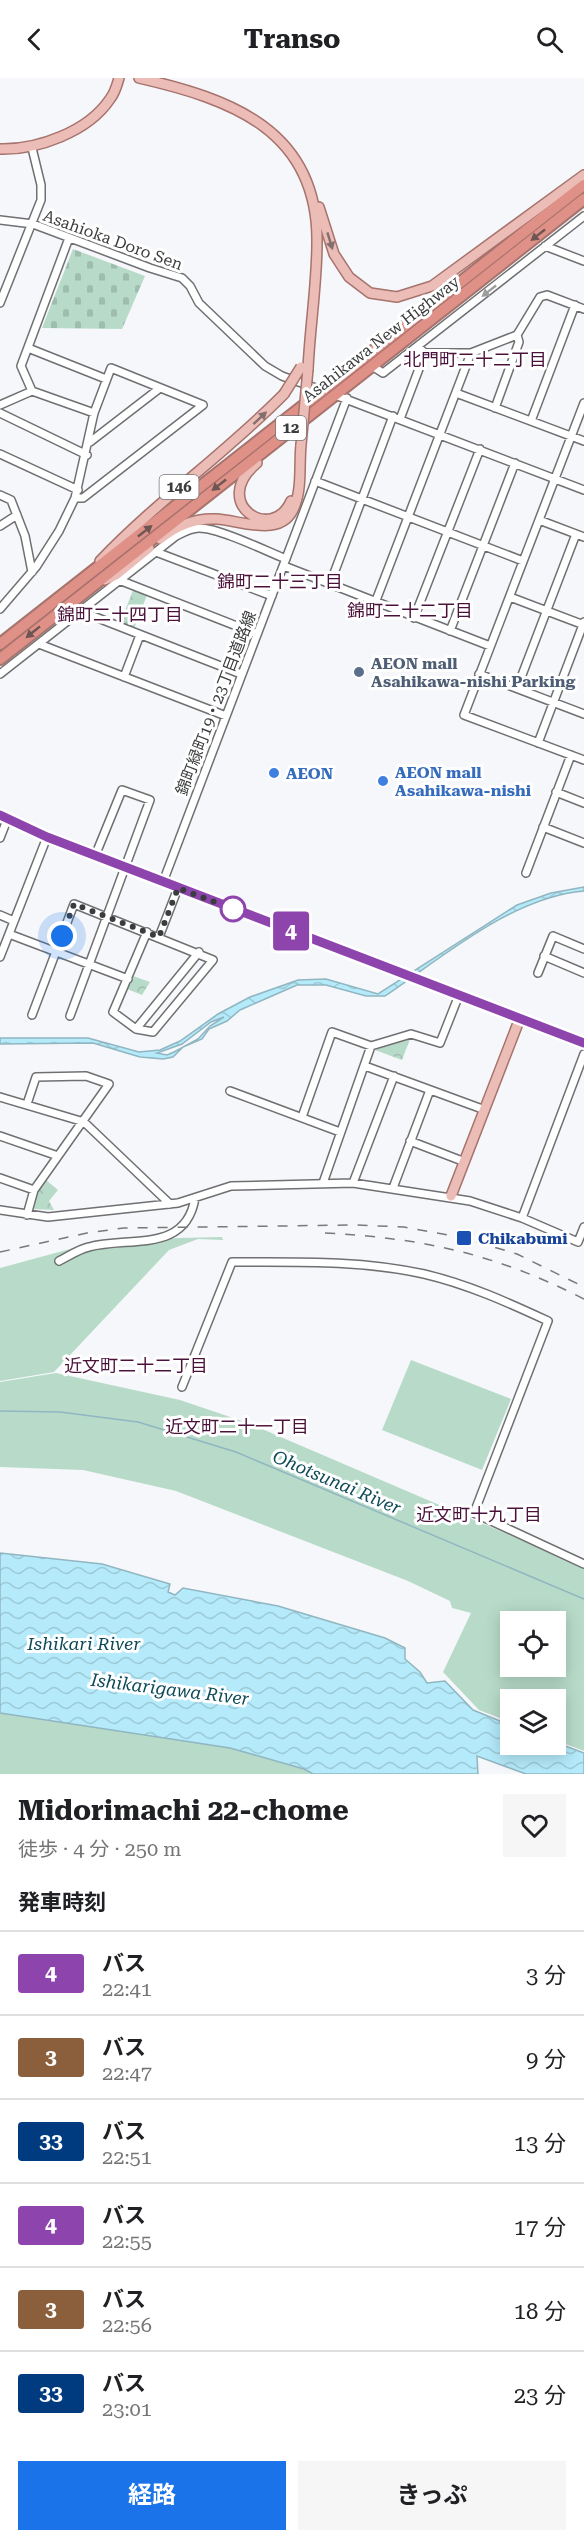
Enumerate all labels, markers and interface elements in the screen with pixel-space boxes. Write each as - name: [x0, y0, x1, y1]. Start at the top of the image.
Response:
- icon: back: [18, 23, 51, 56]
- text: Transo: [244, 23, 340, 55]
- icon: search: [533, 23, 566, 56]
- street label: Asahioka Doro Sen: [41, 206, 185, 274]
- one-way arrow: [530, 229, 546, 242]
- one-way arrow: [326, 232, 335, 250]
- street label: Asahikawa New Highway: [299, 272, 464, 406]
- one-way arrow: [481, 284, 496, 296]
- district label: 北門町二十二丁目: [403, 349, 547, 370]
- one-way arrow: [253, 411, 267, 425]
- road number: 12: [276, 416, 306, 440]
- road number: 146: [160, 475, 198, 499]
- one-way arrow: [211, 479, 227, 492]
- one-way arrow: [138, 525, 153, 537]
- district label: 錦町二十三丁目: [217, 571, 343, 592]
- district label: 錦町二十二丁目: [347, 600, 473, 621]
- district label: 錦町二十四丁目: [57, 604, 183, 625]
- street label: 錦町緑町19・23丁目道路線: [172, 608, 260, 798]
- one-way arrow: [26, 626, 41, 638]
- place label: AEON mall Asahikawa-nishi Parking: [371, 654, 576, 691]
- marker: AEON mall Asahikawa-nishi Parking: [352, 665, 366, 679]
- place label: AEON mall Asahikawa-nishi: [395, 763, 532, 800]
- place label: AEON: [286, 764, 333, 783]
- marker: AEON: [267, 766, 281, 780]
- marker: AEON mall Asahikawa-nishi: [376, 774, 390, 788]
- unlabelled marker: [220, 896, 246, 922]
- line badge: 4: [272, 912, 310, 950]
- text: 4: [285, 919, 297, 943]
- your location: [47, 921, 77, 951]
- marker: Chikabumi: [455, 1229, 473, 1247]
- place label: Chikabumi: [478, 1229, 568, 1248]
- district label: 近文町二十二丁目: [64, 1355, 208, 1376]
- district label: 近文町二十一丁目: [165, 1416, 309, 1437]
- water label: Ohotsunai River: [270, 1445, 405, 1519]
- district label: 近文町十九丁目: [416, 1504, 542, 1525]
- map controls: [500, 1611, 566, 1755]
- button: locate: [500, 1611, 566, 1677]
- water label: Ishikari River: [26, 1633, 141, 1654]
- water label: Ishikarigawa River: [89, 1669, 251, 1709]
- button: layers: [500, 1689, 566, 1755]
- text: Midorimachi 22-chome: [18, 1794, 349, 1827]
- button: heart: [503, 1794, 566, 1857]
- text: 徒歩 · 4 分 · 250 m: [18, 1837, 182, 1861]
- text: 発車時刻: [18, 1890, 106, 1915]
- text: バス: [102, 1951, 146, 1976]
- text: 4: [45, 1961, 57, 1985]
- text: 3 分: [526, 1963, 566, 1988]
- text: 22:41: [102, 1977, 152, 2001]
- text: バス: [102, 2035, 146, 2060]
- text: 3: [45, 2045, 57, 2069]
- text: 9 分: [526, 2047, 566, 2072]
- text: 22:47: [102, 2061, 152, 2085]
- text: バス: [102, 2119, 146, 2144]
- text: 33: [39, 2129, 63, 2153]
- text: 13 分: [514, 2131, 566, 2156]
- text: 22:51: [102, 2145, 152, 2169]
- text: バス: [102, 2203, 146, 2228]
- text: 4: [45, 2213, 57, 2237]
- text: 17 分: [514, 2215, 566, 2240]
- text: 22:55: [102, 2229, 152, 2253]
- text: バス: [102, 2287, 146, 2312]
- text: 3: [45, 2297, 57, 2321]
- text: 18 分: [514, 2299, 566, 2324]
- text: 22:56: [102, 2313, 152, 2337]
- text: バス: [102, 2371, 146, 2396]
- text: 33: [39, 2381, 63, 2405]
- text: 23 分: [514, 2383, 566, 2408]
- text: 23:01: [102, 2397, 152, 2421]
- button: 経路: [18, 2461, 286, 2530]
- button: きっぷ: [298, 2461, 566, 2530]

